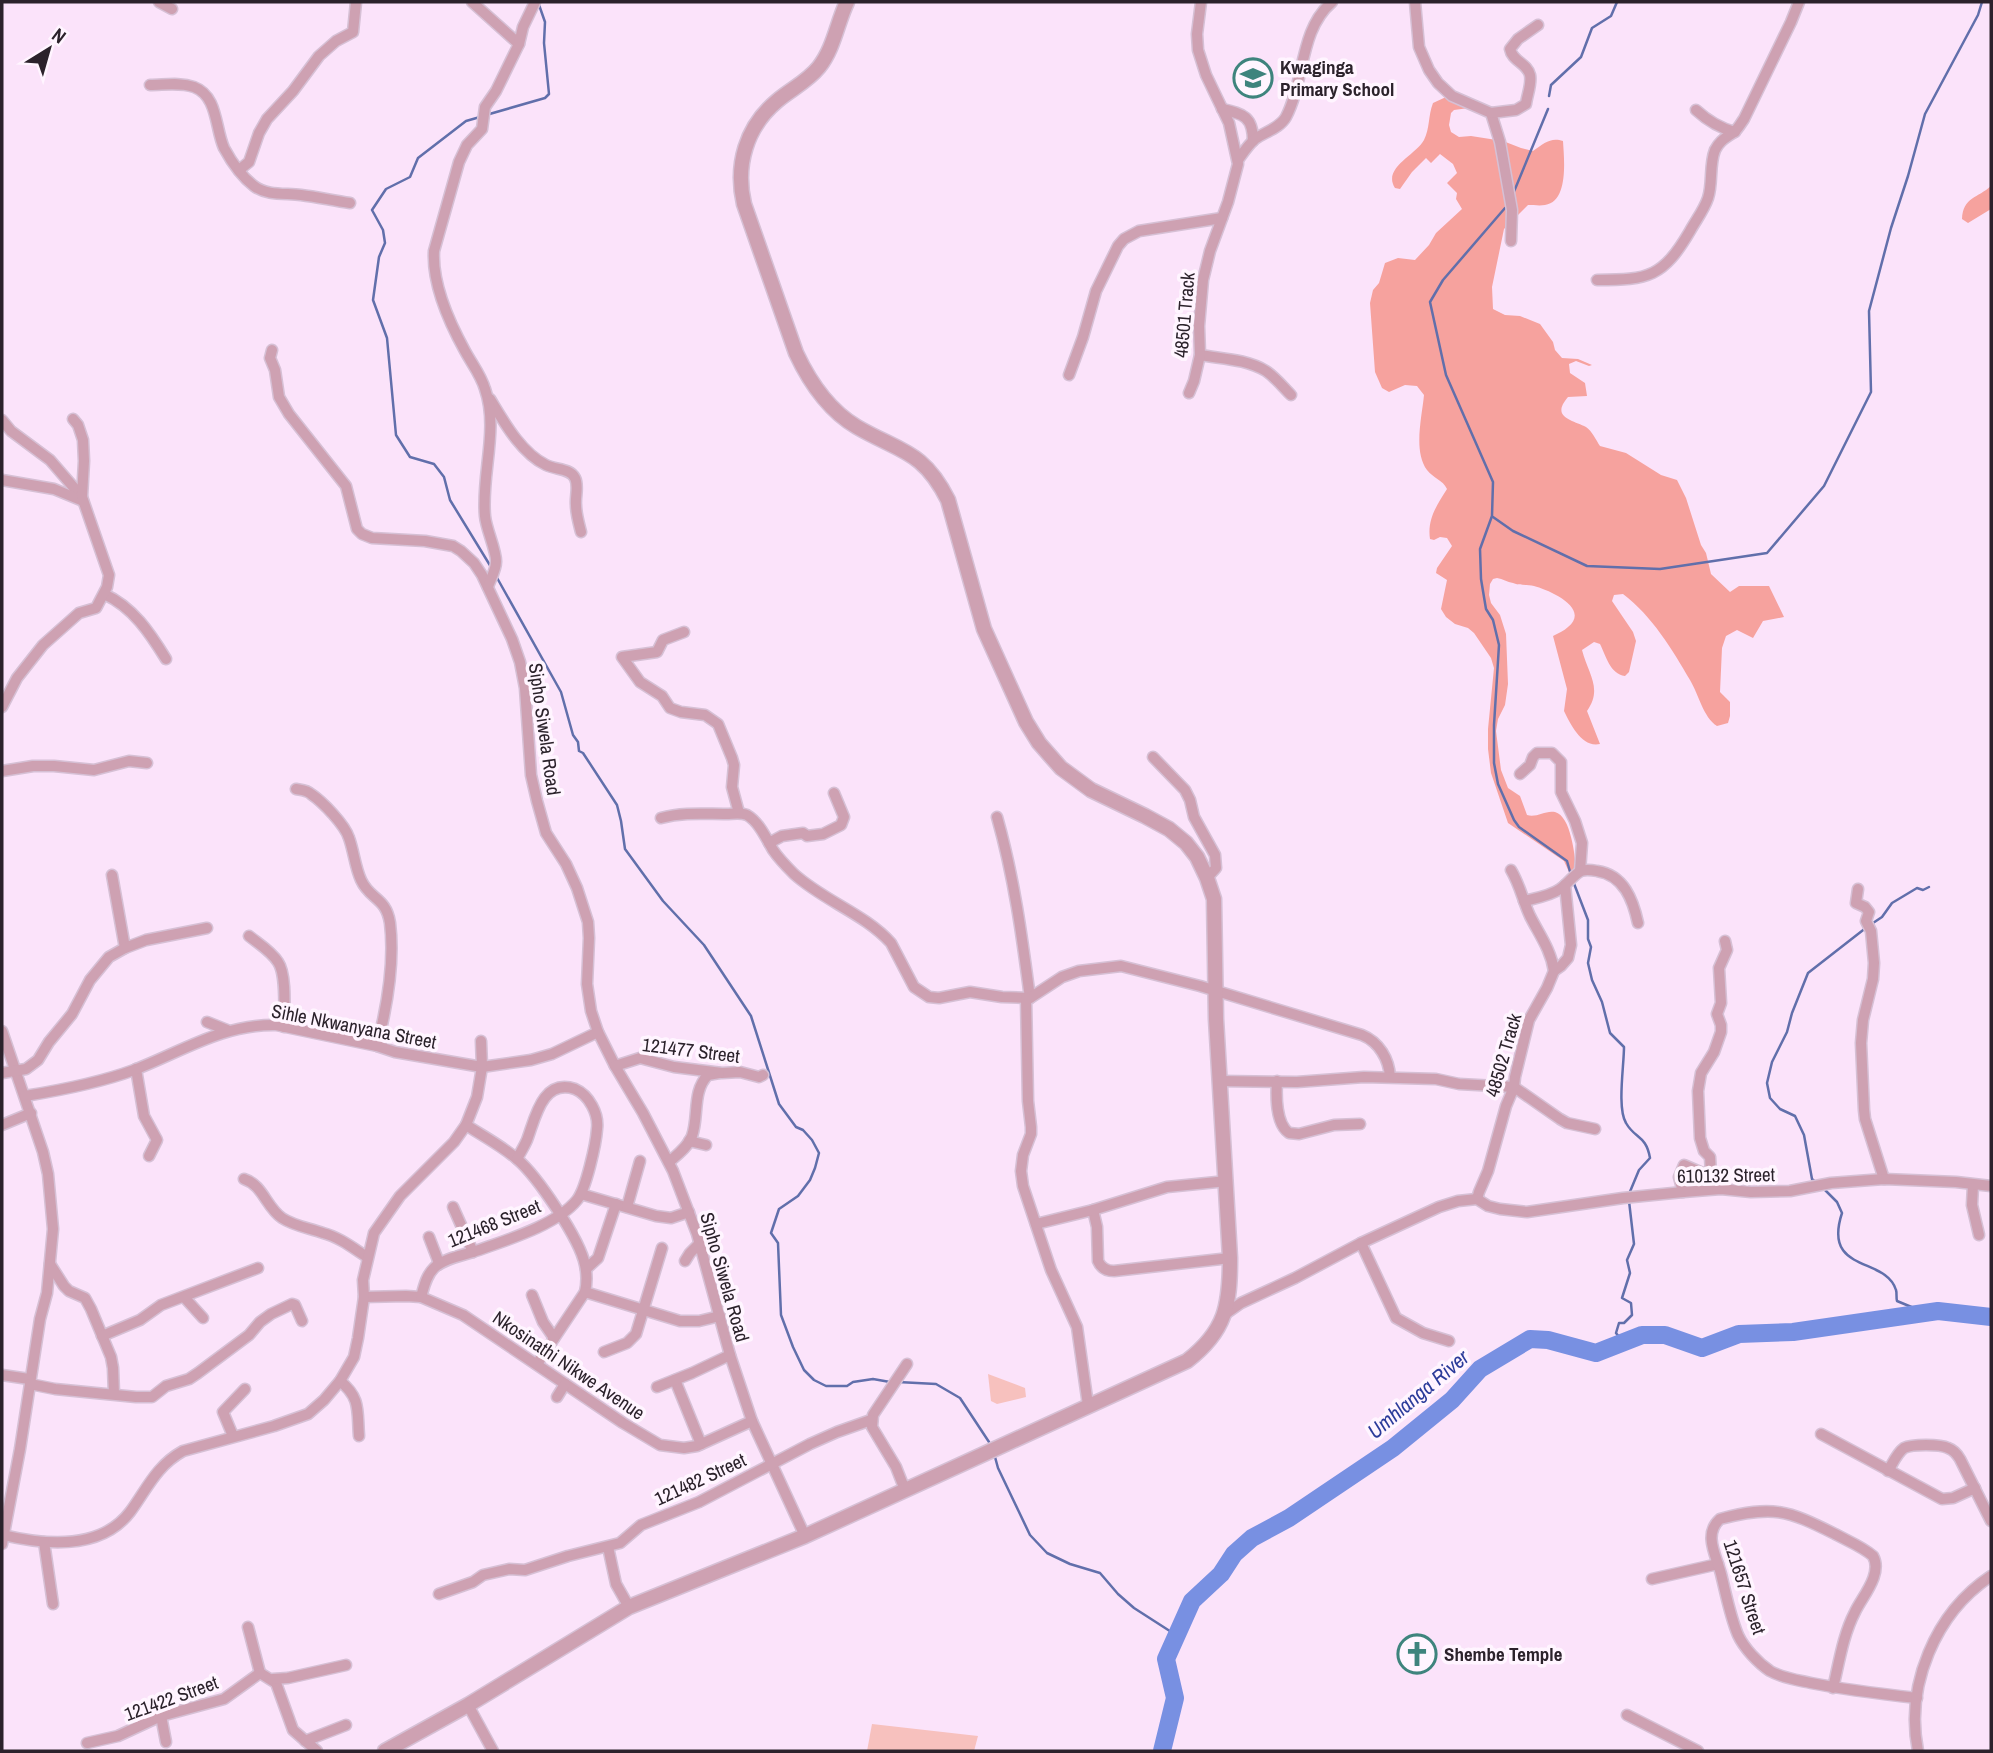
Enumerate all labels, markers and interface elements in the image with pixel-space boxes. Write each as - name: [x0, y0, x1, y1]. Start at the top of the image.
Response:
- north arrow: [14, 14, 84, 84]
- text: N: [47, 22, 72, 49]
- place label: Kwaginga Primary School: [1280, 54, 1394, 102]
- school or university icon: Kwaginga Primary School: [1232, 57, 1274, 99]
- street label: 48501 Track: [1167, 271, 1201, 359]
- street label: Sipho Siwela Road: [523, 661, 567, 797]
- street label: Sihle Nkwanyana Street: [269, 997, 439, 1055]
- street label: 48502 Track: [1479, 1010, 1527, 1100]
- street label: 121477 Street: [641, 1031, 742, 1069]
- street label: 610132 Street: [1677, 1161, 1776, 1189]
- street label: 121468 Street: [444, 1192, 545, 1253]
- street label: Sipho Siwela Road: [694, 1209, 756, 1345]
- street label: Nkosinathi Nikwe Avenue: [488, 1304, 650, 1426]
- water label: Umhlanga River: [1361, 1342, 1476, 1445]
- street label: 121482 Street: [650, 1446, 750, 1511]
- street label: 121657 Street: [1718, 1536, 1773, 1638]
- church icon: Shembe Temple: [1396, 1633, 1438, 1675]
- place label: Shembe Temple: [1444, 1641, 1563, 1667]
- street label: 121422 Street: [121, 1669, 222, 1727]

